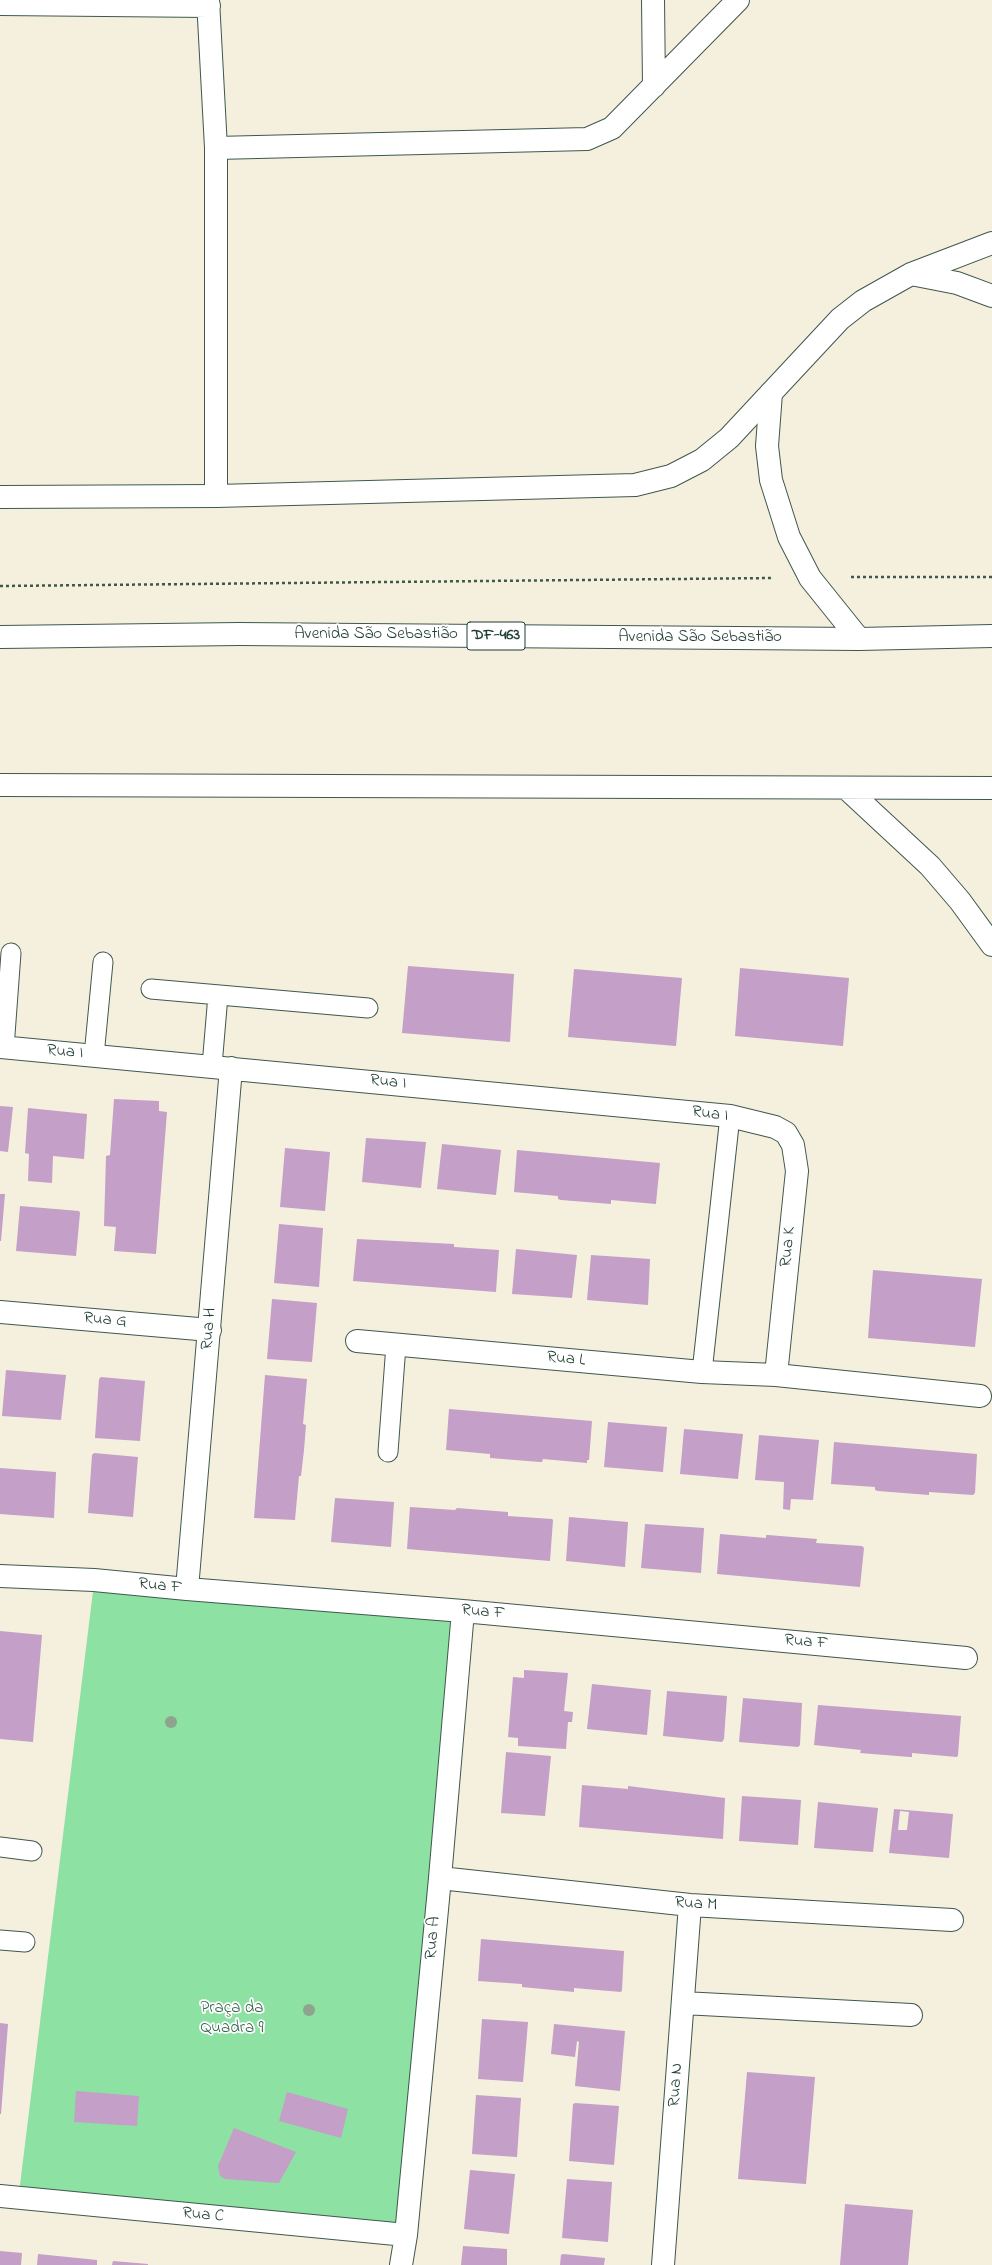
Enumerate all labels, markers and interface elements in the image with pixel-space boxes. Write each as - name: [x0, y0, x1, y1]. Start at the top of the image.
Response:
- road number: DF-463: [467, 622, 525, 650]
- street label: Avenida São Sebastião: [294, 625, 458, 645]
- street label: Avenida São Sebastião: [618, 628, 782, 648]
- street label: Rua I: [46, 1041, 84, 1065]
- street label: Rua I: [369, 1071, 407, 1095]
- street label: Rua I: [691, 1103, 729, 1127]
- street label: Rua K: [777, 1226, 801, 1268]
- street label: Rua H: [198, 1307, 222, 1351]
- street label: Rua G: [83, 1309, 127, 1333]
- street label: Rua L: [546, 1348, 586, 1372]
- street label: Rua F: [137, 1575, 183, 1599]
- street label: Rua F: [460, 1601, 506, 1625]
- street label: Rua F: [783, 1631, 829, 1655]
- street label: Rua M: [674, 1893, 718, 1917]
- street label: Rua A: [422, 1916, 446, 1960]
- park label: Praça da Quadra 9: [200, 1999, 264, 2039]
- street label: Rua N: [665, 2062, 689, 2108]
- street label: Rua C: [181, 2204, 225, 2228]

